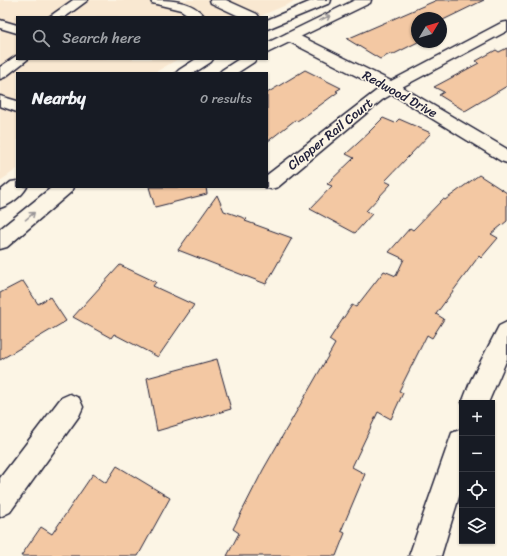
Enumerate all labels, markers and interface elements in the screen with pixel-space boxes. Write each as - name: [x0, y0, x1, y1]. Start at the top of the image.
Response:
- north arrow: [411, 12, 447, 48]
- one-way arrow: [319, 14, 331, 22]
- search box: [16, 16, 268, 60]
- text: Search here: [62, 25, 141, 51]
- icon: search: [30, 27, 52, 49]
- street label: Redwood Drive: [358, 64, 442, 124]
- text: Nearby: [32, 83, 86, 113]
- text: 0 results: [200, 87, 252, 110]
- street label: Clapper Rail Court: [282, 92, 378, 176]
- one-way arrow: [24, 211, 35, 220]
- map controls: [459, 400, 495, 544]
- button: +: [459, 400, 495, 436]
- button: −: [459, 436, 495, 472]
- button: locate: [459, 472, 495, 508]
- button: layers: [459, 508, 495, 544]

